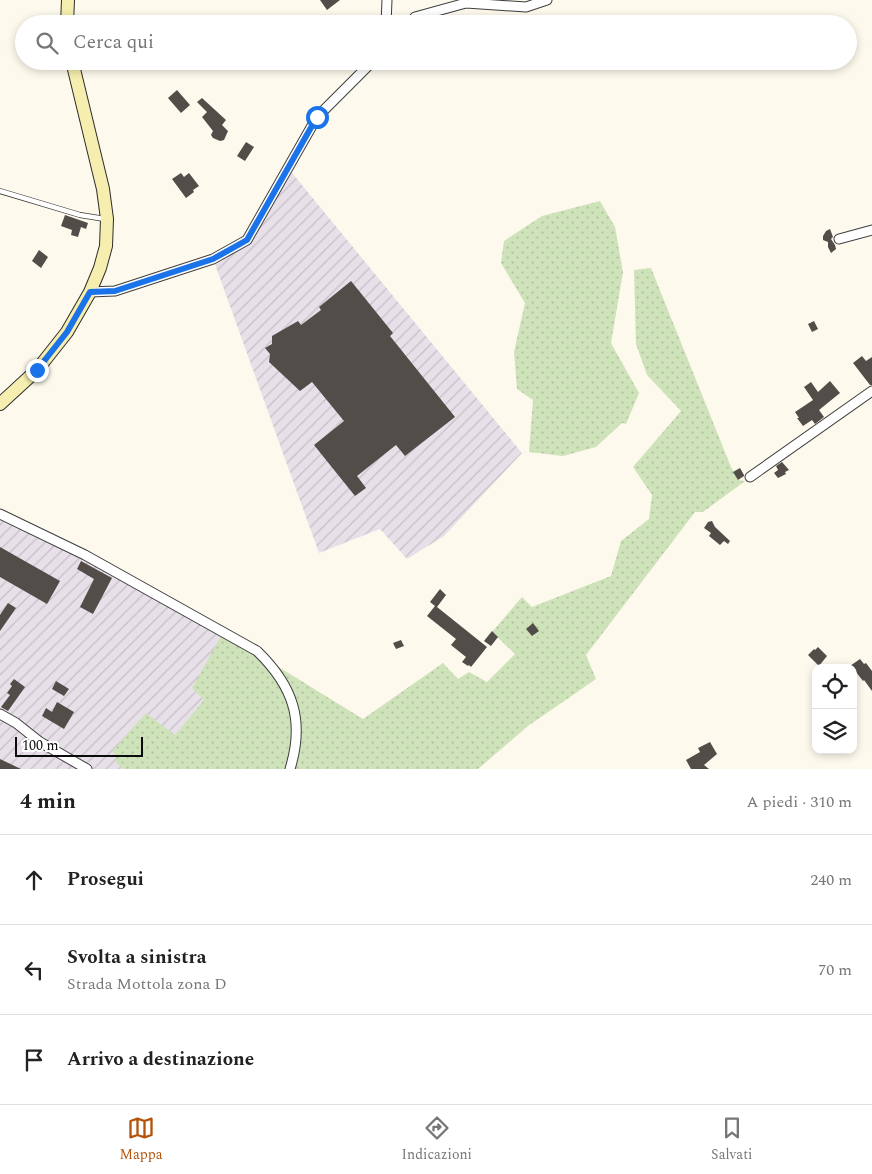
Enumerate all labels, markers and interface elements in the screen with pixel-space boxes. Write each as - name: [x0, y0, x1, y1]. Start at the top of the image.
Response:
- search box: [15, 15, 857, 70]
- text: Cerca qui: [73, 28, 154, 57]
- icon: search: [33, 29, 61, 57]
- route start: [306, 106, 329, 129]
- route end: [26, 359, 49, 382]
- map controls: [812, 664, 857, 754]
- button: locate: [812, 664, 857, 709]
- button: layers: [812, 709, 857, 754]
- scale bar: [15, 734, 142, 757]
- text: 100 m: [22, 735, 59, 756]
- text: 4 min: [20, 786, 76, 818]
- text: A piedi · 310 m: [746, 790, 852, 814]
- text: Prosegui: [67, 865, 144, 894]
- icon: ahead: [20, 866, 48, 894]
- text: 240 m: [810, 868, 852, 892]
- text: Svolta a sinistra: [67, 943, 207, 972]
- icon: left: [20, 956, 48, 984]
- text: 70 m: [818, 958, 852, 982]
- text: Strada Mottola zona D: [67, 972, 227, 996]
- text: Arrivo a destinazione: [67, 1045, 254, 1074]
- icon: arrive: [20, 1046, 48, 1074]
- tab: Mappa: [120, 1114, 163, 1165]
- tab: Indicazioni: [402, 1114, 472, 1165]
- tab: Salvati: [711, 1114, 752, 1165]

